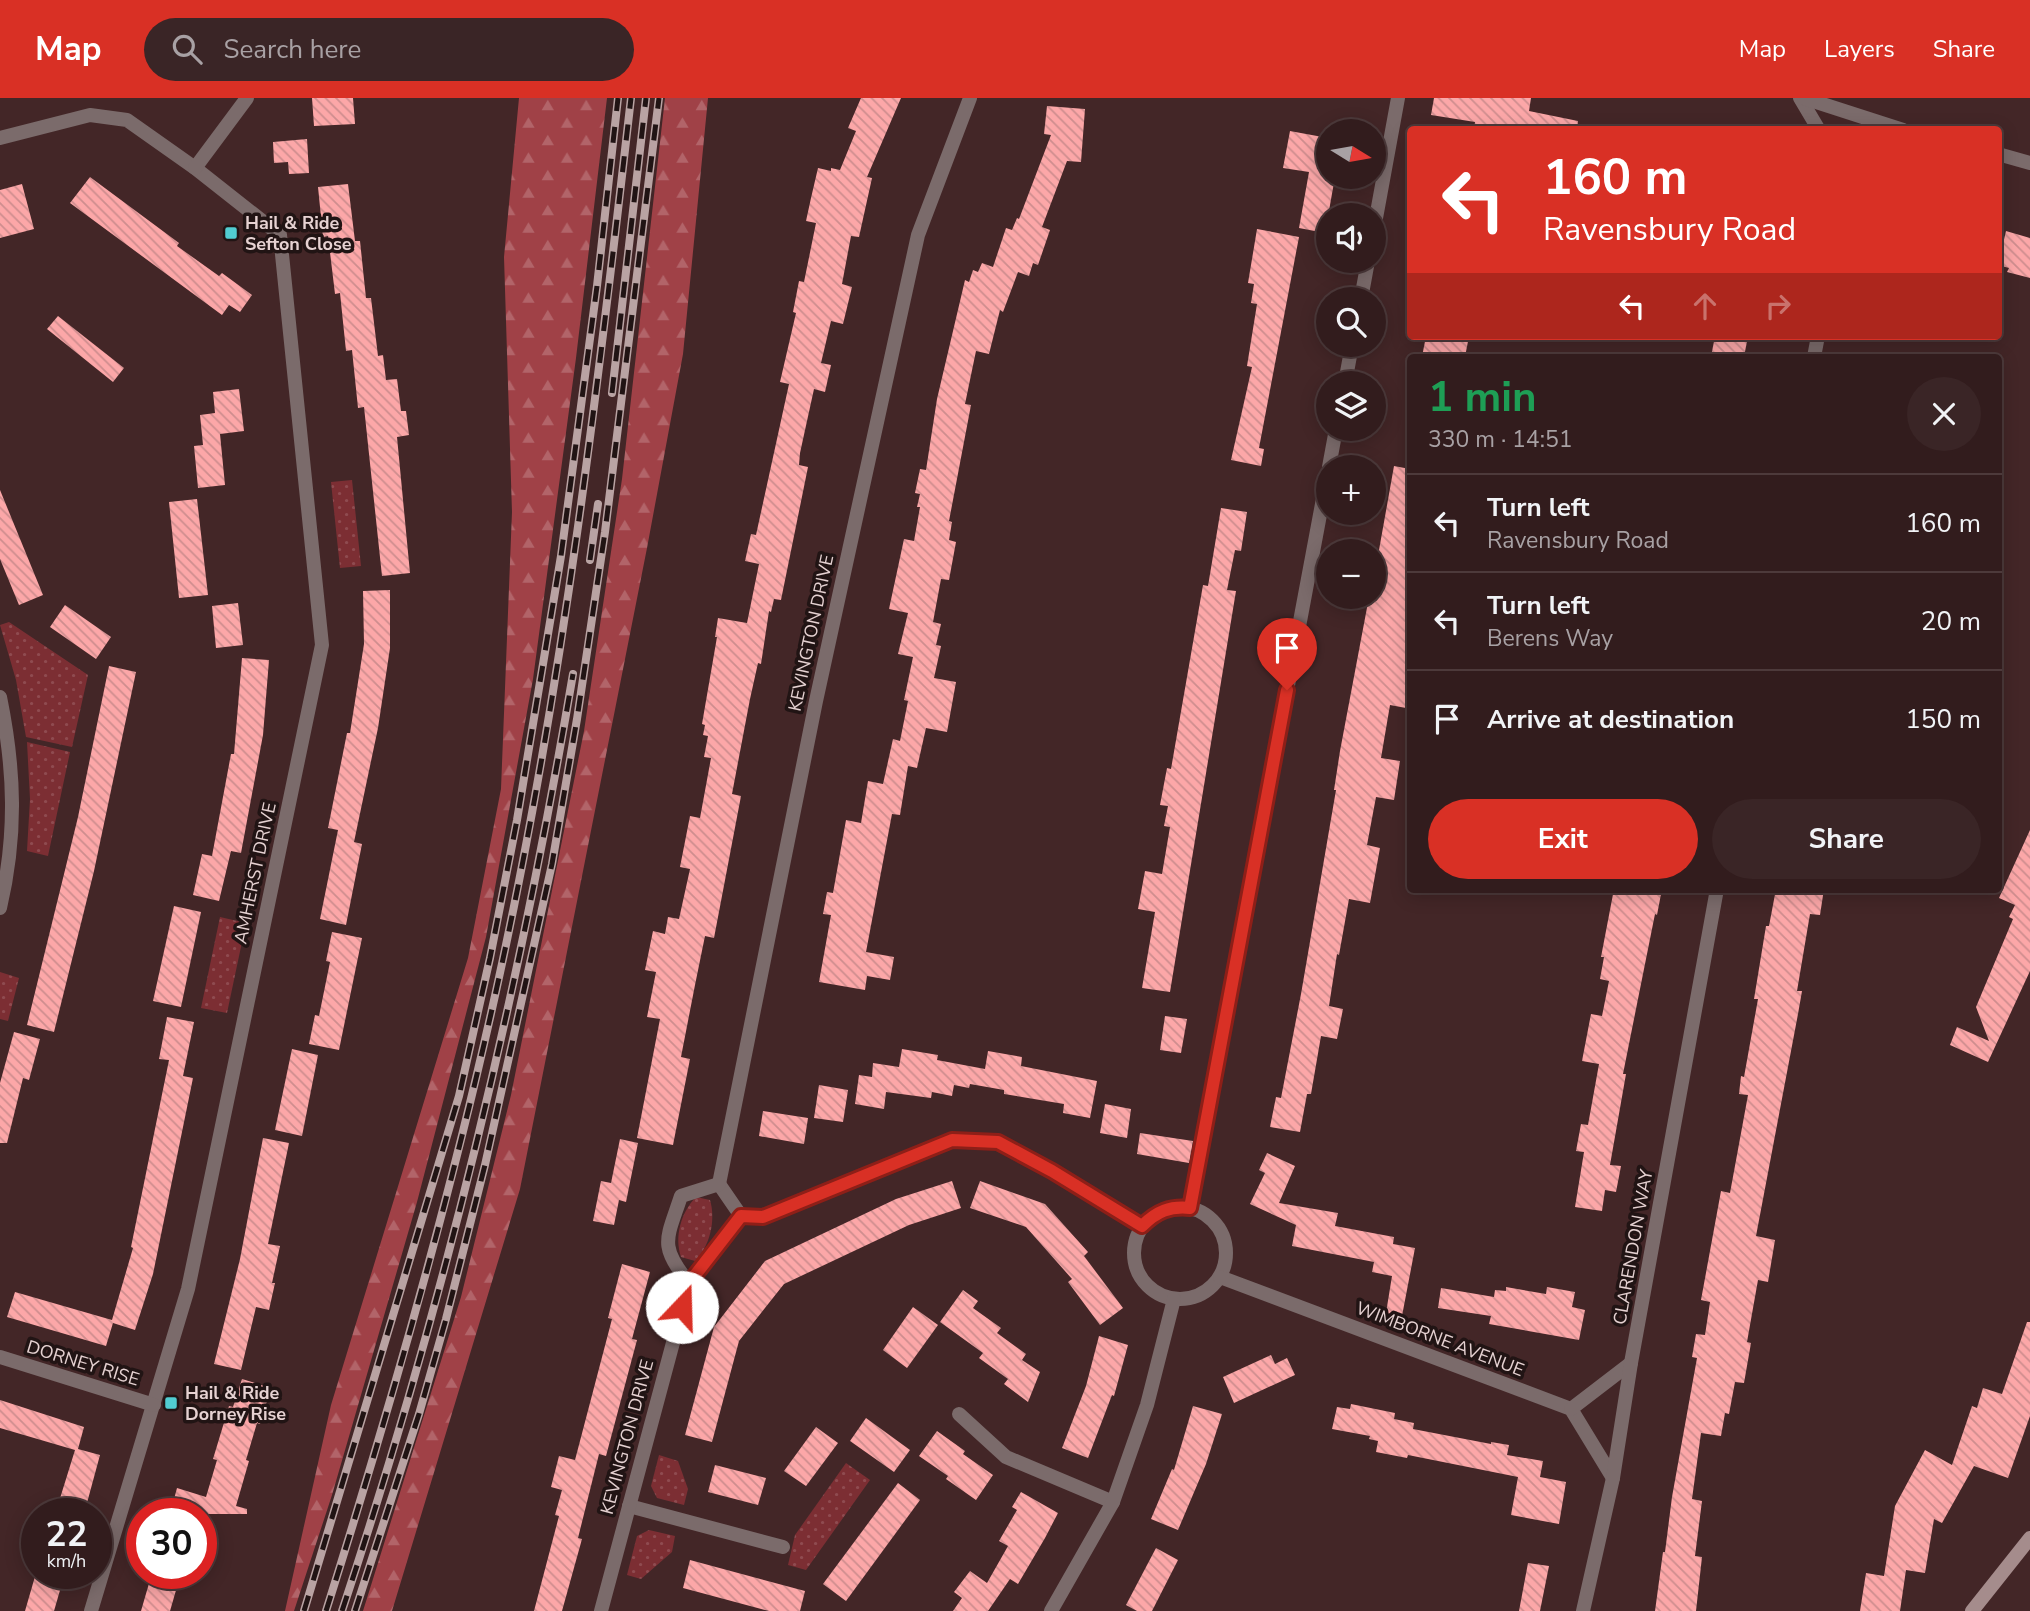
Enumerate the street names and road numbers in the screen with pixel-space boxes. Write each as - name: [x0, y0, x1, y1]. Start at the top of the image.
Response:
- street label: KEVINGTON DRIVE: [783, 552, 839, 714]
- street label: AMHERST DRIVE: [228, 800, 282, 946]
- street label: CLARENDON WAY: [1608, 1167, 1659, 1326]
- street label: WIMBORNE AVENUE: [1353, 1296, 1527, 1382]
- street label: DORNEY RISE: [24, 1334, 142, 1392]
- street label: KEVINGTON DRIVE: [595, 1357, 659, 1517]

